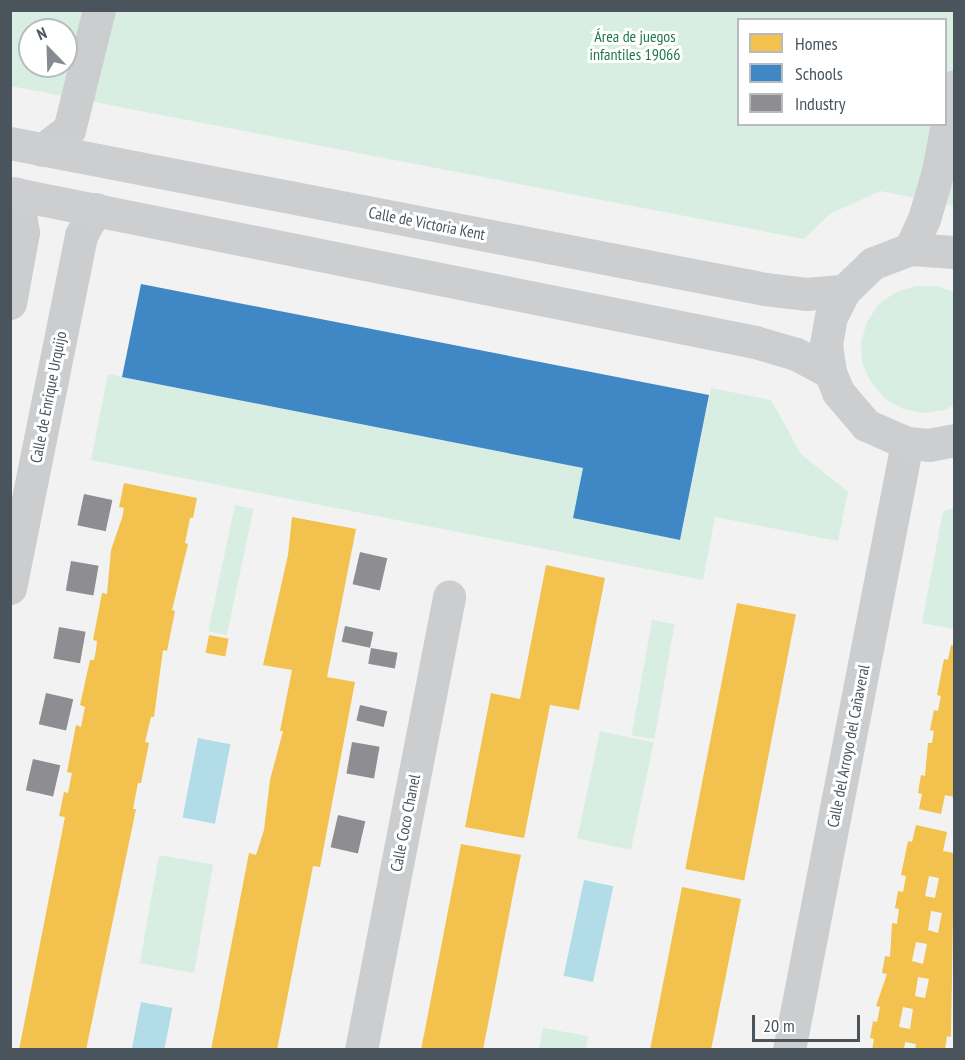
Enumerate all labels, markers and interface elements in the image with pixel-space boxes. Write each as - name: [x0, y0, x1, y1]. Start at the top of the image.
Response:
- north arrow: [18, 18, 78, 78]
- legend: [737, 18, 947, 126]
- text: N: [34, 22, 50, 44]
- park label: Área de juegos infantiles 19066: [589, 26, 681, 64]
- text: Homes: [795, 32, 838, 55]
- text: Schools: [795, 62, 843, 85]
- text: Industry: [795, 92, 845, 115]
- street label: Calle de Victoria Kent: [367, 202, 487, 244]
- street label: Calle de Enrique Urquijo: [26, 329, 70, 465]
- street label: Calle del Arroyo del Cañaveral: [823, 663, 873, 829]
- street label: Calle Coco Chanel: [386, 773, 424, 873]
- scale bar: [755, 1003, 863, 1041]
- text: 20 m: [763, 1014, 795, 1037]

